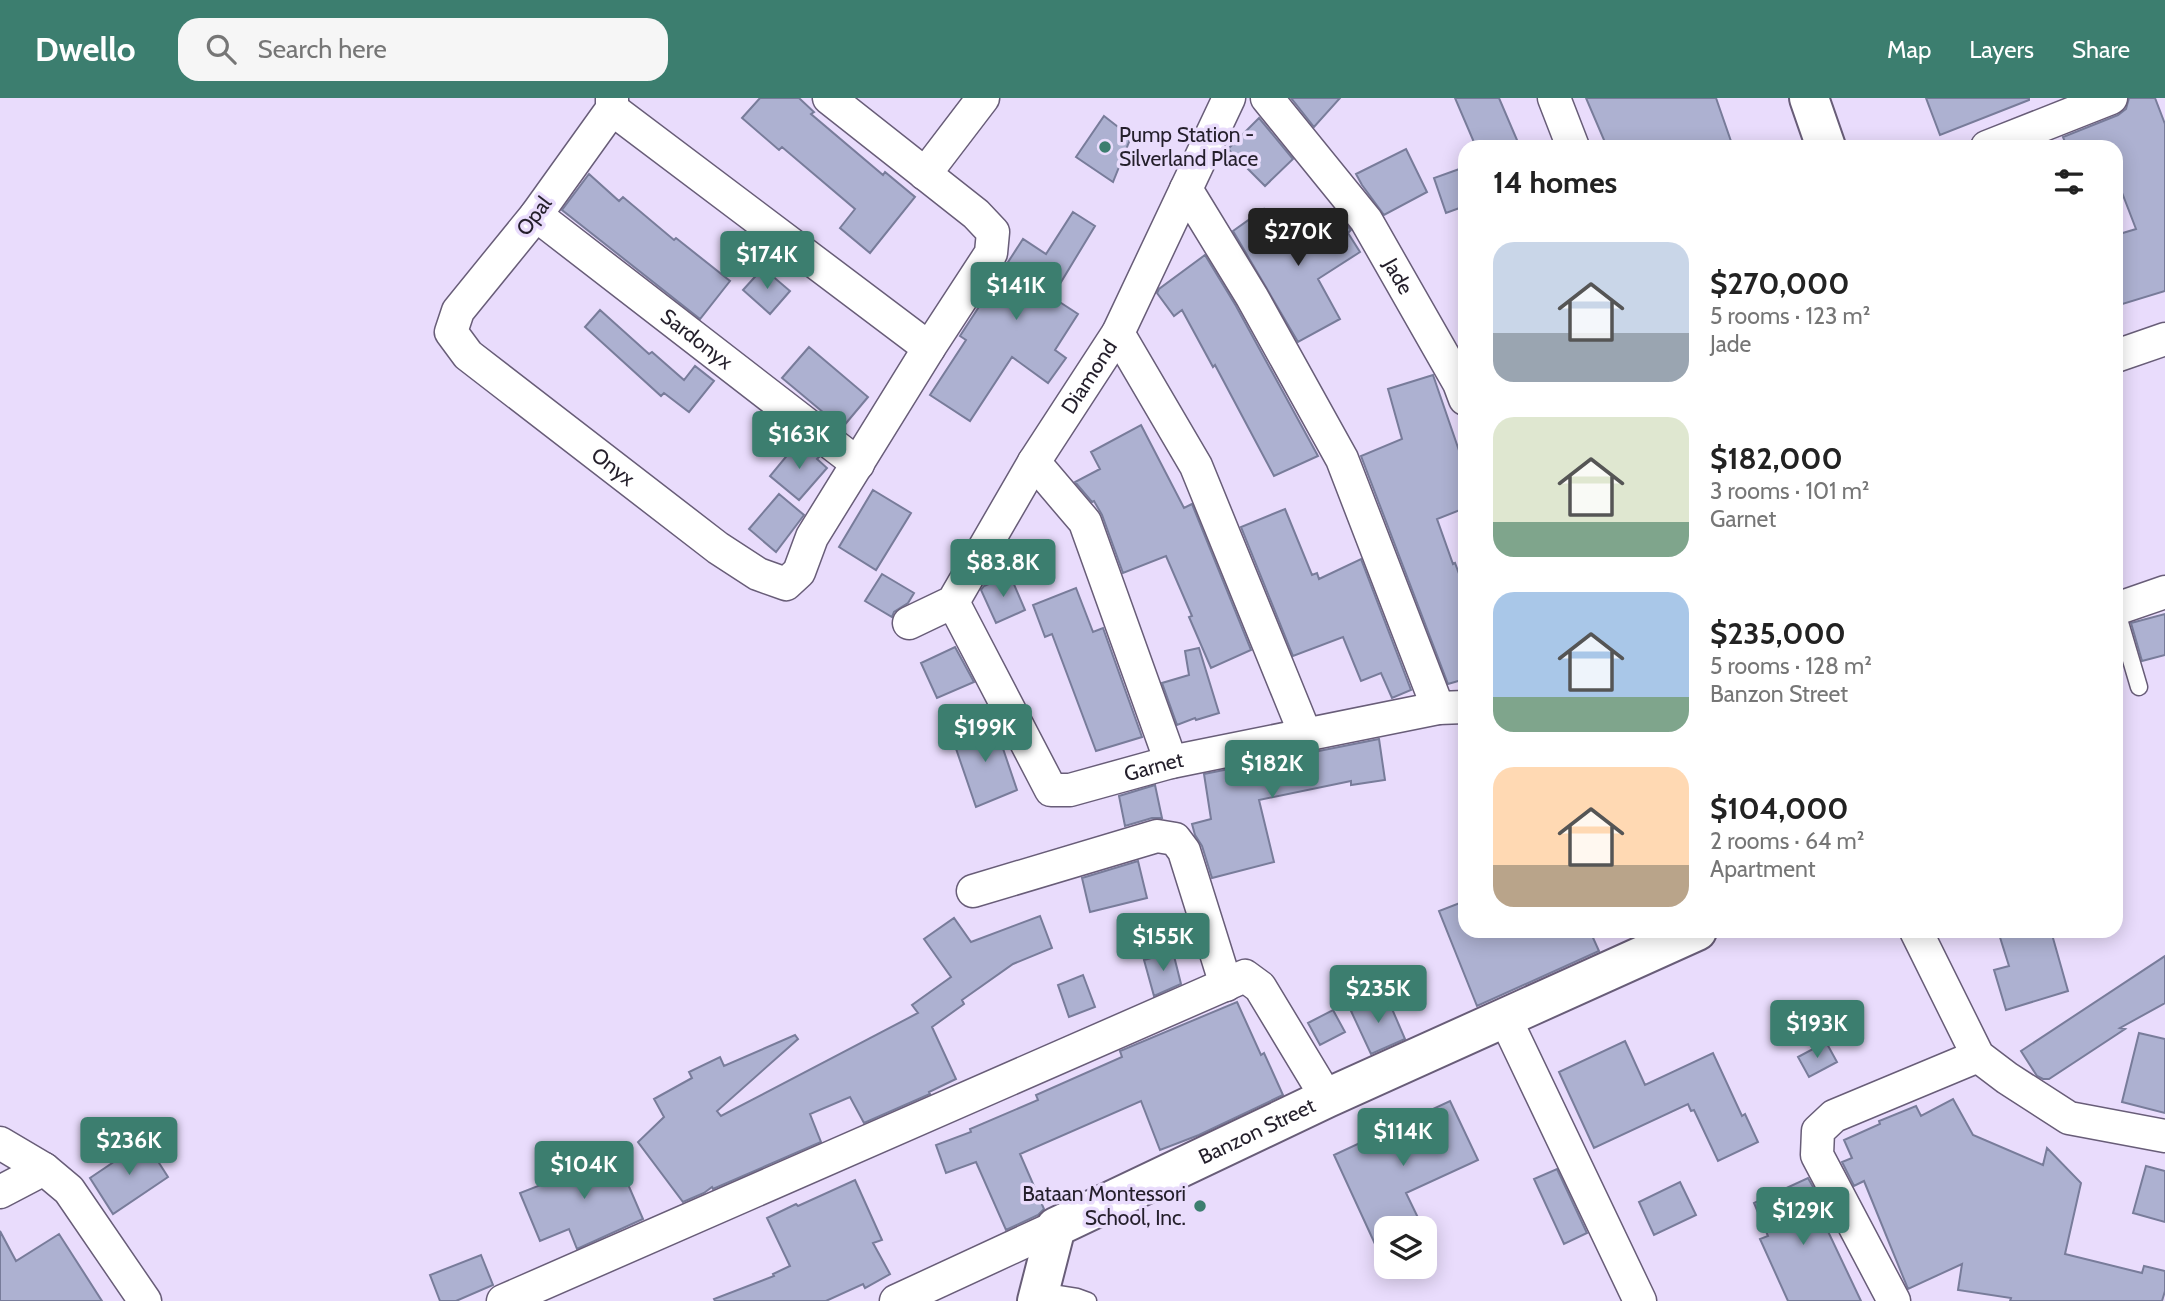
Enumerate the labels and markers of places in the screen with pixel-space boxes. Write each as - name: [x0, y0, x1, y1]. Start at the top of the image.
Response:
- place label: Pump Station - Silverland Place: [1119, 122, 1258, 171]
- marker: Pump Station - Silverland Place: [1097, 139, 1113, 155]
- pin: $270K: [1249, 208, 1347, 268]
- pin: $174K: [718, 232, 816, 291]
- pin: $141K: [967, 262, 1065, 322]
- pin: $163K: [750, 412, 848, 471]
- pin: $83.8K: [946, 540, 1060, 599]
- pin: $199K: [936, 704, 1034, 764]
- pin: $182K: [1223, 740, 1321, 800]
- pin: $155K: [1114, 914, 1212, 973]
- pin: $235K: [1329, 965, 1427, 1025]
- pin: $193K: [1768, 1000, 1866, 1060]
- pin: $114K: [1354, 1108, 1452, 1168]
- pin: $236K: [80, 1118, 178, 1177]
- pin: $104K: [535, 1142, 633, 1201]
- place label: Bataan Montessori School, Inc.: [1022, 1181, 1186, 1230]
- pin: $129K: [1754, 1188, 1852, 1247]
- marker: Bataan Montessori School, Inc.: [1192, 1198, 1208, 1214]

